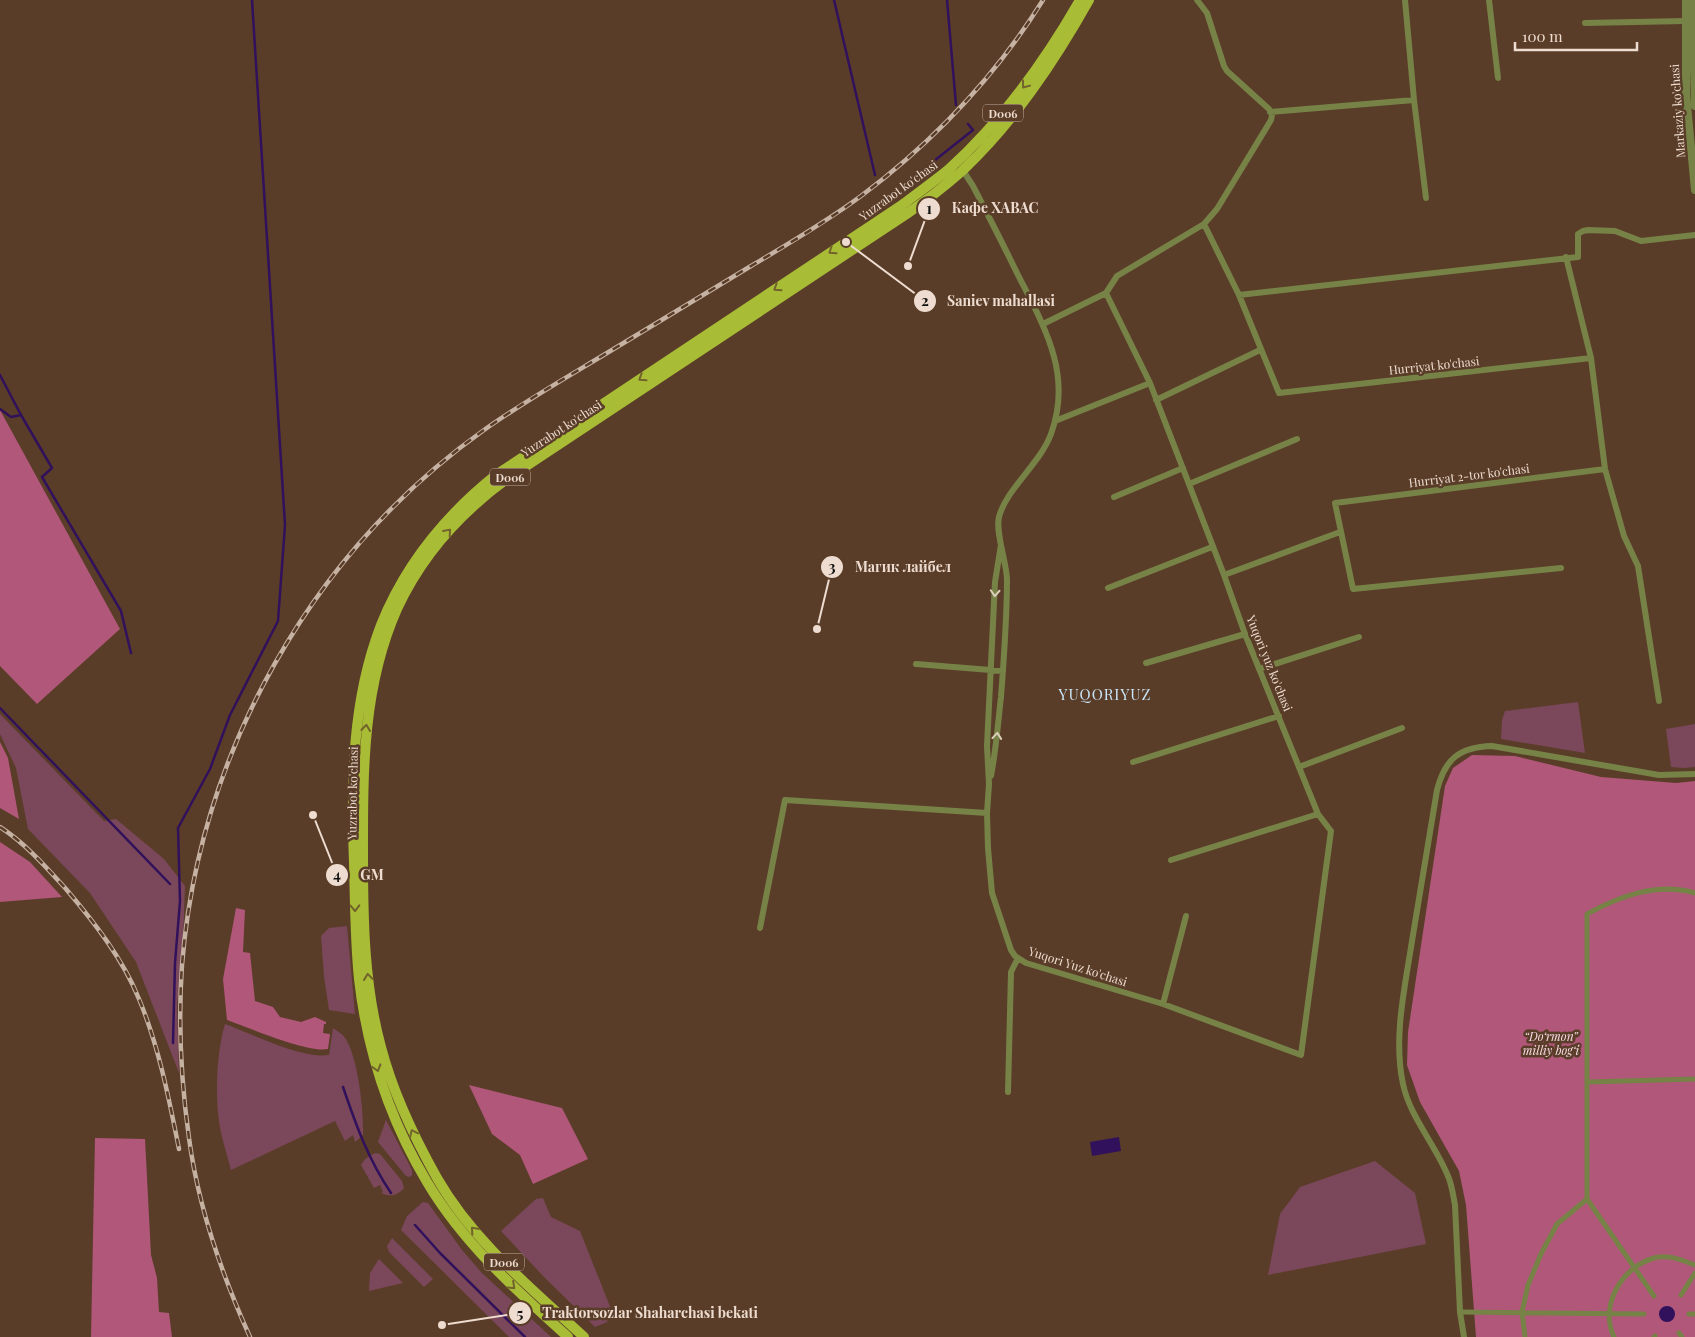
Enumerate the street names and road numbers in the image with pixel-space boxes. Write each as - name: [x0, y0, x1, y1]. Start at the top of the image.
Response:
- street label: Markaziy ko'chasi: [1666, 63, 1688, 158]
- road number: D006: [983, 105, 1023, 122]
- street label: Yuzrabot ko'chasi: [855, 156, 941, 224]
- street label: Hurriyat ko'chasi: [1388, 352, 1481, 378]
- street label: Yuzrabot ko'chasi: [517, 396, 605, 461]
- street label: Hurriyat 2-tor ko'chasi: [1408, 460, 1531, 490]
- road number: D006: [490, 468, 530, 486]
- street label: Yuqori yuz ko'chasi: [1243, 612, 1297, 714]
- street label: Yuzrabot ko'chasi: [343, 746, 361, 841]
- street label: Yuqori Yuz ko'chasi: [1026, 942, 1130, 990]
- road number: D006: [484, 1254, 524, 1270]

